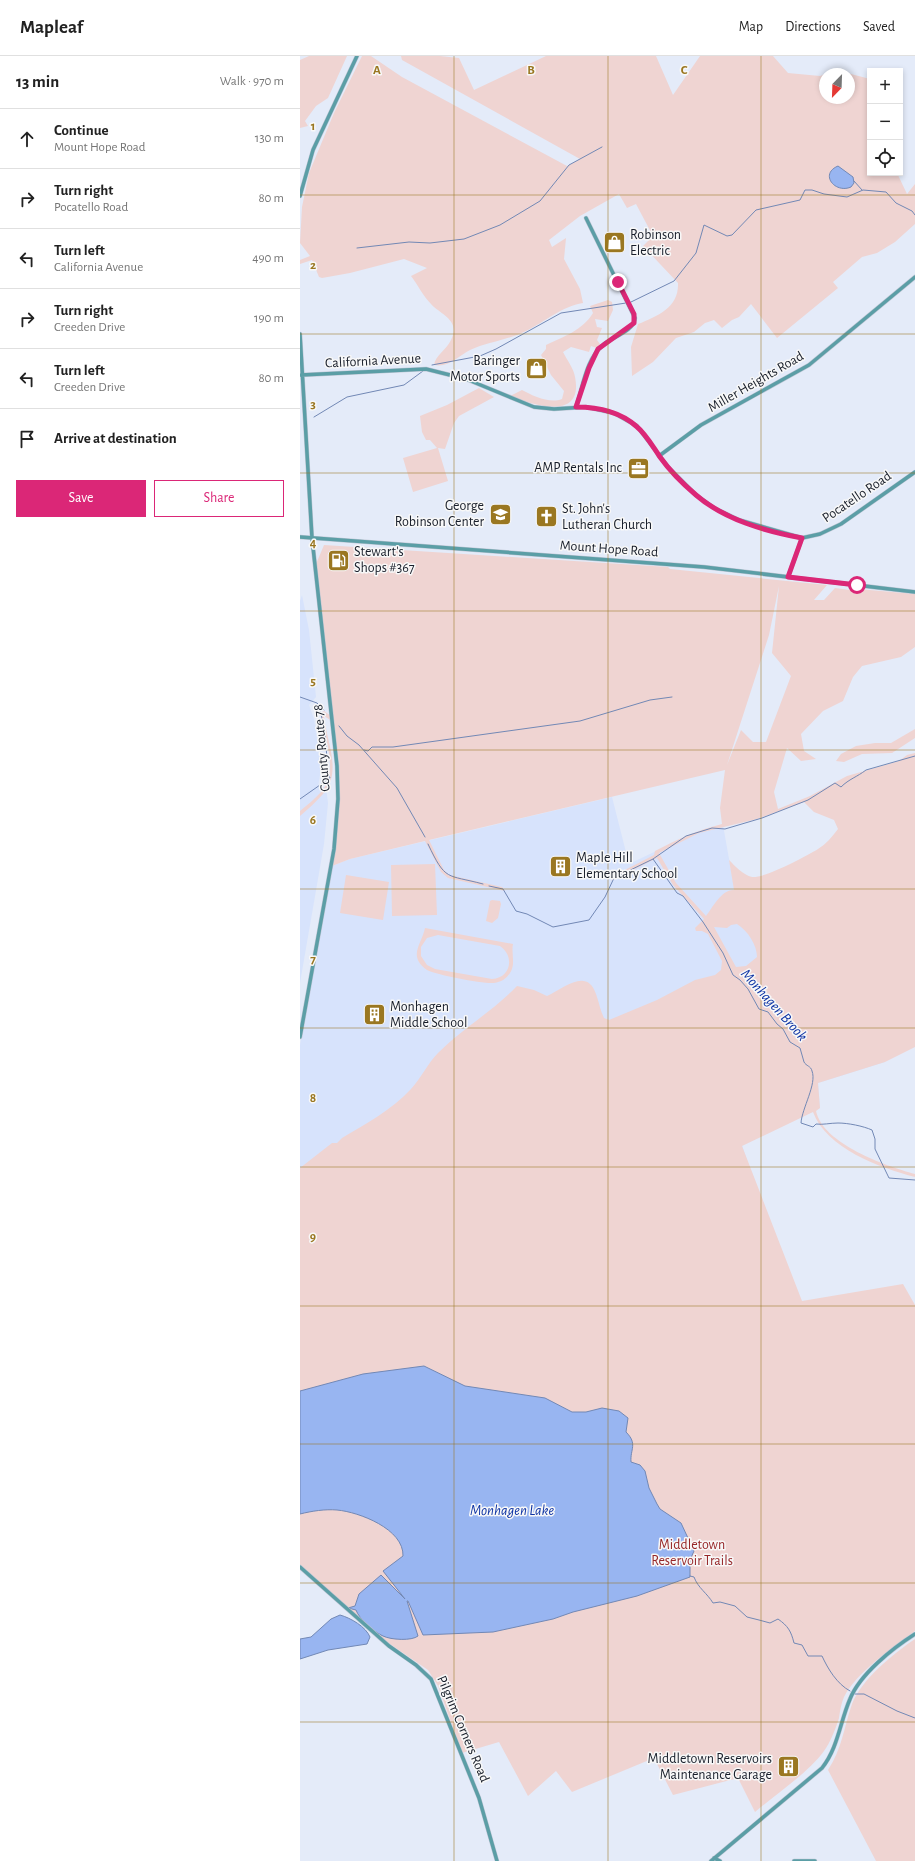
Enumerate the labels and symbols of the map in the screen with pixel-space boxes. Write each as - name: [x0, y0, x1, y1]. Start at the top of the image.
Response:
- text: A: [373, 64, 381, 77]
- text: B: [527, 64, 535, 77]
- text: C: [681, 64, 688, 77]
- north arrow: [819, 68, 855, 104]
- text: 1: [311, 120, 315, 133]
- place label: Robinson Electric: [630, 228, 681, 258]
- shop icon: Robinson Electric: [602, 230, 628, 256]
- text: 2: [310, 259, 316, 272]
- route end: [609, 273, 627, 291]
- street label: Miller Heights Road: [706, 349, 806, 415]
- street label: California Avenue: [325, 351, 421, 371]
- place label: Baringer Motor Sports: [450, 354, 520, 384]
- shop icon: Baringer Motor Sports: [523, 356, 549, 382]
- text: 3: [310, 398, 316, 411]
- office icon: AMP Rentals Inc: [625, 455, 651, 481]
- place label: AMP Rentals Inc: [534, 461, 623, 475]
- street label: Pocatello Road: [820, 469, 894, 525]
- place label: George Robinson Center: [395, 499, 484, 529]
- school or university icon: George Robinson Center: [487, 501, 513, 527]
- place label: St. John's Lutheran Church: [562, 502, 652, 532]
- church icon: St. John's Lutheran Church: [534, 504, 560, 530]
- text: 4: [310, 537, 317, 550]
- street label: Mount Hope Road: [559, 539, 659, 559]
- place label: Stewart's Shops #367: [354, 545, 415, 575]
- fuel station icon: Stewart's Shops #367: [326, 547, 352, 573]
- route start: [848, 576, 866, 594]
- text: 5: [310, 675, 316, 688]
- street label: County Route 78: [311, 704, 333, 792]
- text: 6: [310, 814, 316, 827]
- place label: Maple Hill Elementary School: [576, 851, 678, 881]
- building icon: Maple Hill Elementary School: [548, 853, 574, 879]
- text: 7: [310, 953, 316, 966]
- water label: Monhagen Brook: [738, 966, 810, 1044]
- place label: Monhagen Middle School: [390, 1000, 467, 1030]
- building icon: Monhagen Middle School: [361, 1002, 387, 1028]
- text: 8: [310, 1092, 316, 1105]
- text: 9: [310, 1231, 316, 1244]
- water label: Monhagen Lake: [470, 1503, 554, 1518]
- park label: Middletown Reservoir Trails: [651, 1538, 733, 1568]
- street label: Pilgrim Corners Road: [434, 1674, 492, 1784]
- place label: Middletown Reservoirs Maintenance Garage: [647, 1752, 772, 1782]
- building icon: Middletown Reservoirs Maintenance Garage: [775, 1754, 801, 1780]

